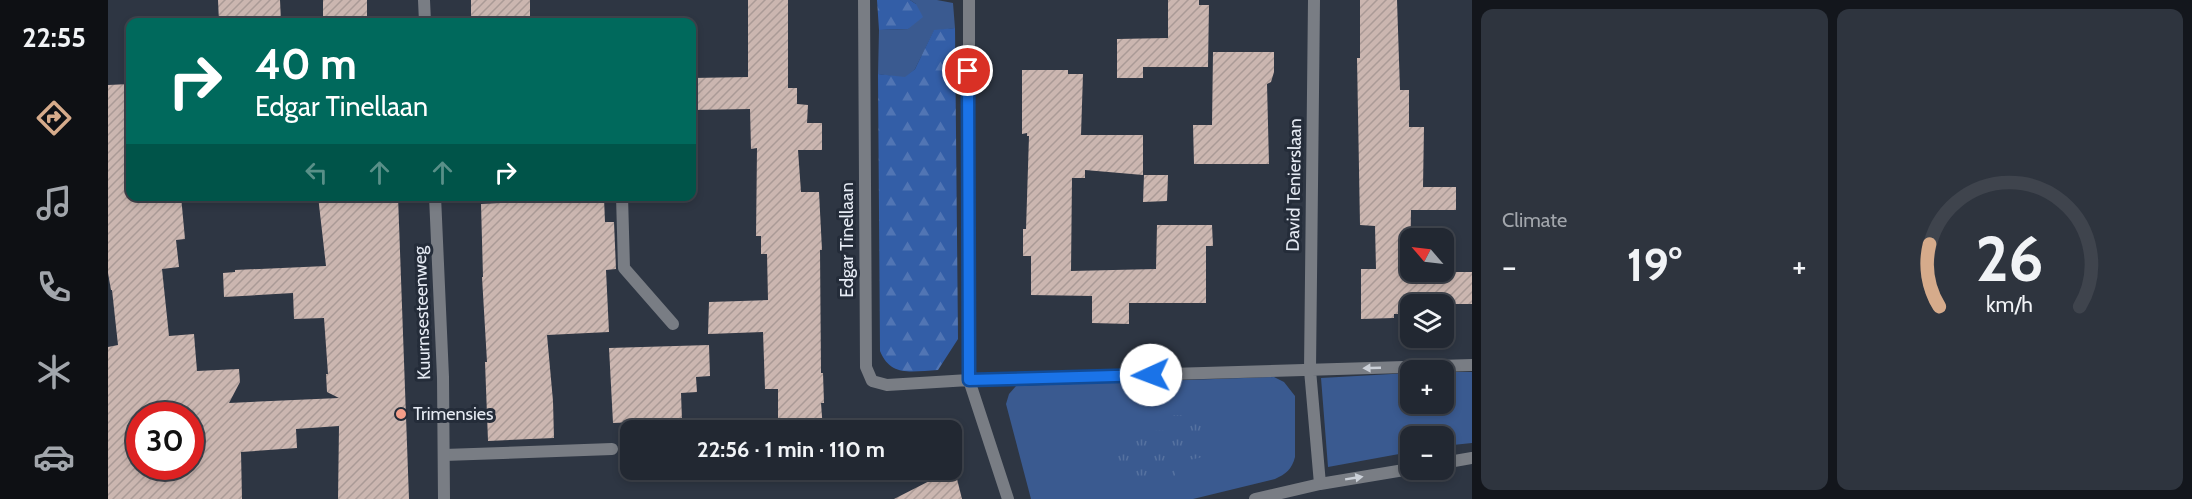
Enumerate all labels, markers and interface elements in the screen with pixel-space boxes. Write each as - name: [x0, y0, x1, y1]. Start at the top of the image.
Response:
- text: 22:55: [22, 21, 86, 54]
- text: 40 m: [255, 38, 357, 90]
- icon: right: [156, 42, 234, 120]
- pin: [942, 45, 993, 96]
- icon: arrive: [951, 54, 984, 87]
- text: Edgar Tinellaan: [255, 90, 428, 123]
- icon: directions: [33, 97, 75, 139]
- street label: David Tenierslaan: [1282, 118, 1306, 252]
- icon: left: [300, 156, 333, 189]
- icon: ahead: [363, 156, 396, 189]
- icon: ahead: [426, 156, 459, 189]
- icon: right: [489, 156, 522, 189]
- icon: music: [33, 182, 75, 224]
- street label: Edgar Tinellaan: [836, 182, 858, 298]
- text: Climate: [1502, 208, 1567, 232]
- text: 26: [1976, 221, 2044, 297]
- north arrow: [1400, 228, 1454, 282]
- map controls: [1400, 228, 1454, 480]
- text: 19°: [1627, 238, 1682, 292]
- street label: Kuurnsesteenweg: [409, 245, 435, 380]
- text: −: [1502, 246, 1517, 286]
- text: +: [1792, 246, 1807, 286]
- icon: phone: [33, 266, 75, 308]
- text: km/h: [1986, 291, 2033, 317]
- button: layers: [1400, 294, 1454, 348]
- position arrow: [1119, 343, 1183, 407]
- icon: climate: [33, 351, 75, 393]
- button: +: [1400, 360, 1454, 414]
- one-way arrow: [1362, 364, 1381, 373]
- speed limit sign: 30: [126, 402, 204, 480]
- place label: Trimensies: [413, 403, 494, 425]
- marker: Trimensies: [394, 407, 408, 421]
- button: −: [1400, 426, 1454, 480]
- icon: car: [33, 436, 75, 478]
- text: 22:56 · 1 min · 110 m: [697, 436, 885, 463]
- one-way arrow: [1344, 473, 1363, 482]

